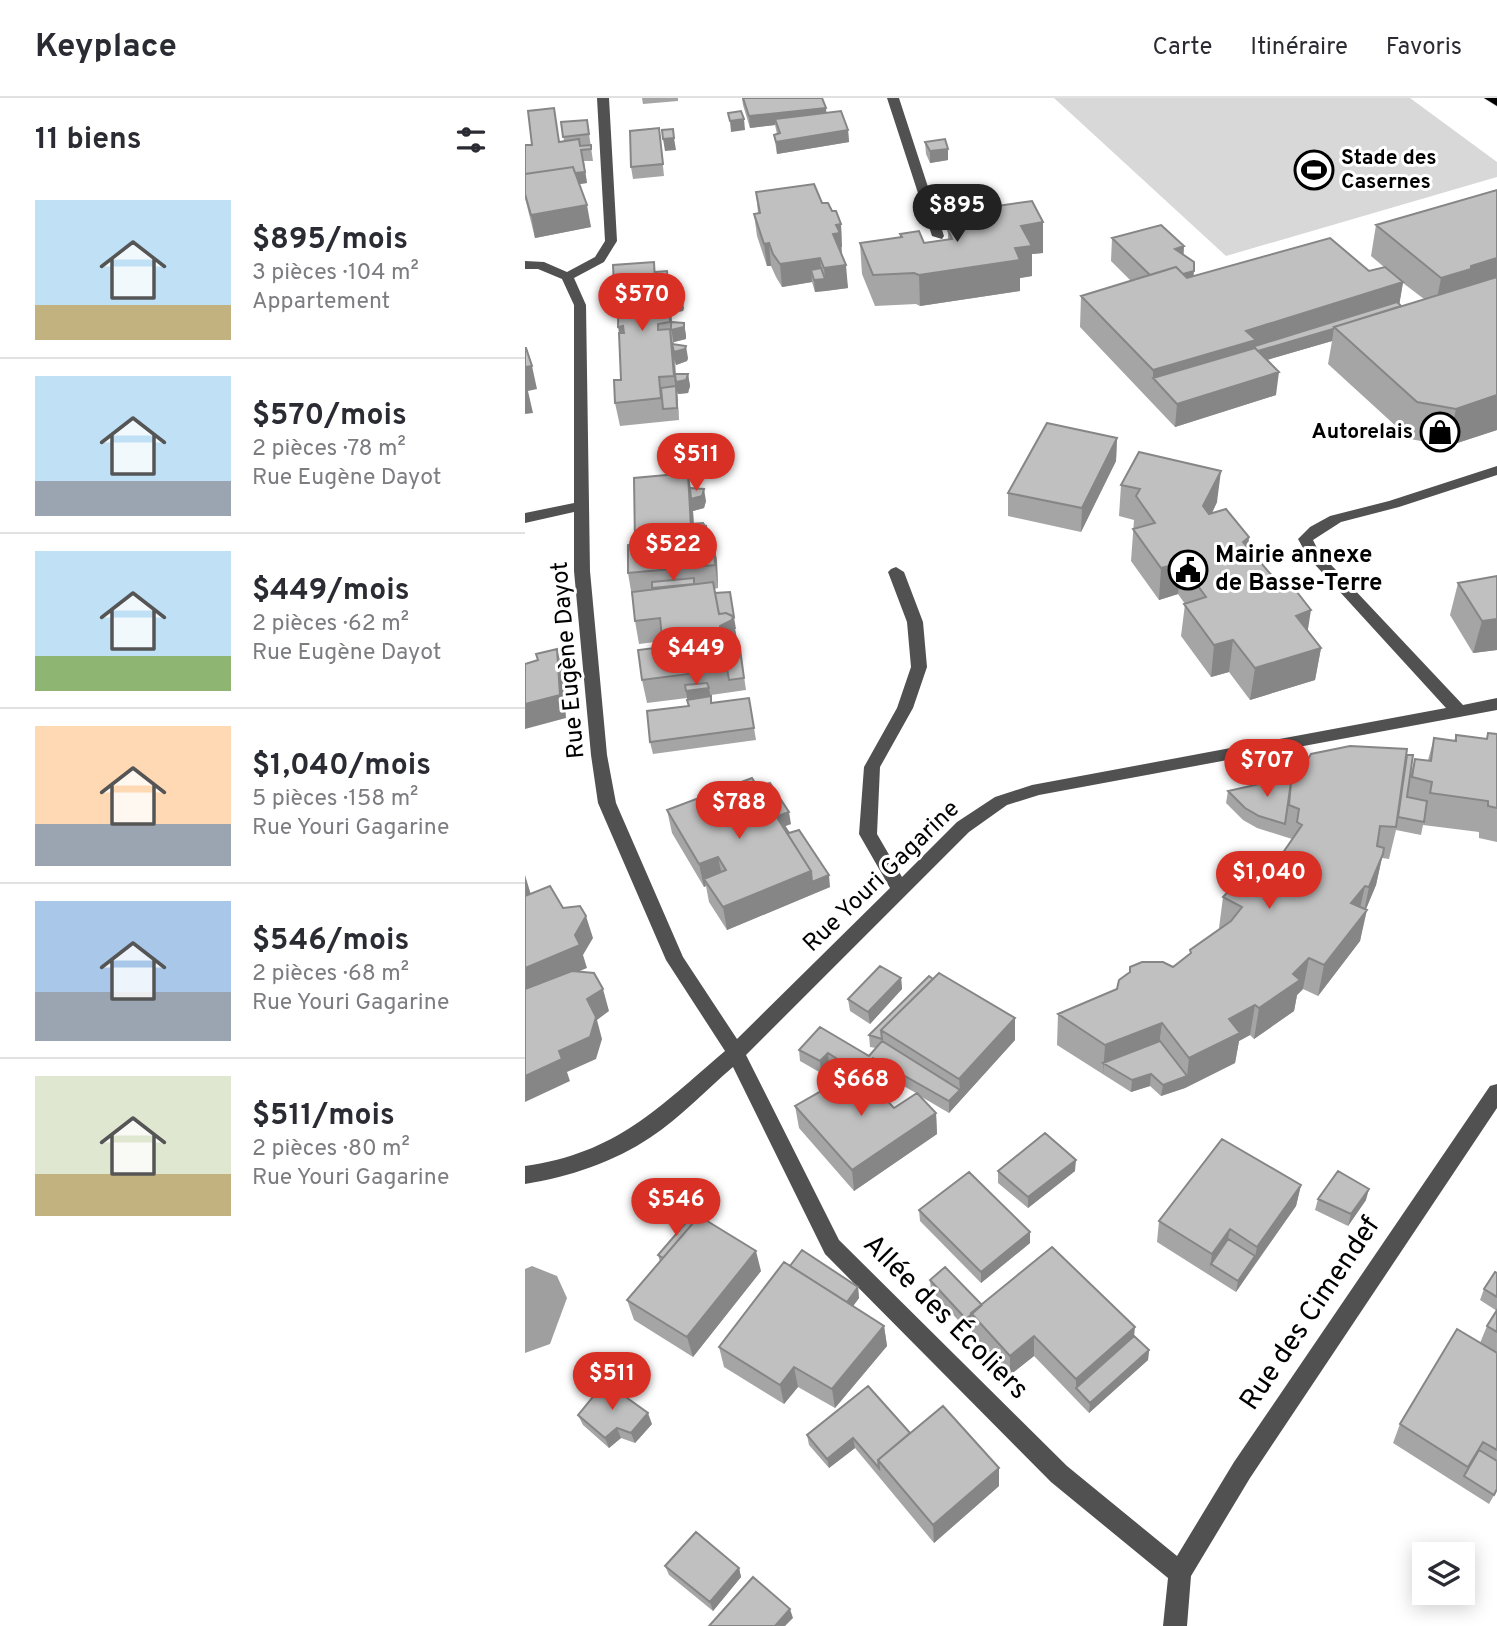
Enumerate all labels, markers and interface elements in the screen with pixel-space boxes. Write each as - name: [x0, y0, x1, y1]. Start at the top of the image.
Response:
- text: Keyplace: [35, 27, 177, 69]
- text: Carte: [1152, 33, 1212, 63]
- text: Itinéraire: [1250, 33, 1348, 63]
- text: Favoris: [1386, 33, 1462, 63]
- icon: filters: [452, 121, 490, 159]
- text: 11 biens: [35, 122, 142, 159]
- place label: Stade des Casernes: [1341, 145, 1437, 196]
- sports icon: Stade des Casernes: [1293, 149, 1335, 191]
- pin: $895: [916, 184, 998, 244]
- text: $895: [929, 192, 985, 221]
- text: $895/mois: [252, 222, 408, 259]
- icon: home: [91, 228, 175, 312]
- text: 3 pièces · 104 m²: [252, 259, 419, 288]
- pin: $570: [601, 274, 683, 333]
- text: $570: [614, 281, 670, 310]
- text: Appartement: [252, 288, 390, 317]
- text: $570/mois: [252, 398, 407, 435]
- icon: home: [91, 404, 175, 488]
- shop icon: Autorelais: [1419, 411, 1461, 453]
- place label: Autorelais: [1312, 419, 1413, 446]
- pin: $511: [655, 434, 737, 493]
- text: 2 pièces · 78 m²: [252, 435, 406, 464]
- text: $511: [673, 441, 719, 470]
- text: Rue Eugène Dayot: [252, 464, 441, 493]
- pin: $522: [632, 524, 714, 583]
- text: $522: [645, 531, 701, 560]
- place label: Mairie annexe de Basse-Terre: [1215, 541, 1382, 599]
- public building icon: Mairie annexe de Basse-Terre: [1167, 549, 1209, 591]
- street label: Rue Eugène Dayot: [545, 560, 593, 760]
- text: $449/mois: [252, 573, 410, 610]
- icon: home: [91, 579, 175, 663]
- text: 2 pièces · 62 m²: [252, 610, 409, 639]
- pin: $449: [655, 628, 737, 687]
- text: $449: [667, 635, 725, 664]
- text: Rue Eugène Dayot: [252, 639, 441, 668]
- pin: $707: [1226, 740, 1308, 799]
- text: $707: [1240, 747, 1294, 776]
- text: $1,040/mois: [252, 748, 431, 785]
- icon: home: [91, 754, 175, 838]
- pin: $788: [698, 782, 780, 841]
- text: 5 pièces · 158 m²: [252, 785, 418, 814]
- text: $788: [712, 789, 766, 818]
- street label: Rue Youri Gagarine: [798, 795, 966, 959]
- text: Rue Youri Gagarine: [252, 814, 449, 843]
- pin: $1,040: [1212, 852, 1326, 911]
- text: $1,040: [1232, 859, 1306, 888]
- text: $546/mois: [252, 923, 409, 960]
- icon: home: [91, 929, 175, 1013]
- text: 2 pièces · 68 m²: [252, 960, 409, 989]
- text: Rue Youri Gagarine: [252, 989, 449, 1018]
- pin: $668: [820, 1058, 902, 1118]
- text: $668: [833, 1066, 889, 1095]
- text: $511/mois: [252, 1098, 395, 1135]
- icon: home: [91, 1104, 175, 1188]
- text: 2 pièces · 80 m²: [252, 1135, 410, 1164]
- text: Rue Youri Gagarine: [252, 1164, 449, 1193]
- pin: $546: [635, 1178, 717, 1238]
- text: $546: [647, 1186, 705, 1215]
- street label: Rue des Cimendef: [1233, 1210, 1389, 1418]
- street label: Allée des Écoliers: [855, 1226, 1037, 1408]
- pin: $511: [571, 1352, 653, 1412]
- text: $511: [589, 1360, 635, 1389]
- map controls: [1412, 1542, 1475, 1605]
- button: layers: [1412, 1542, 1475, 1605]

